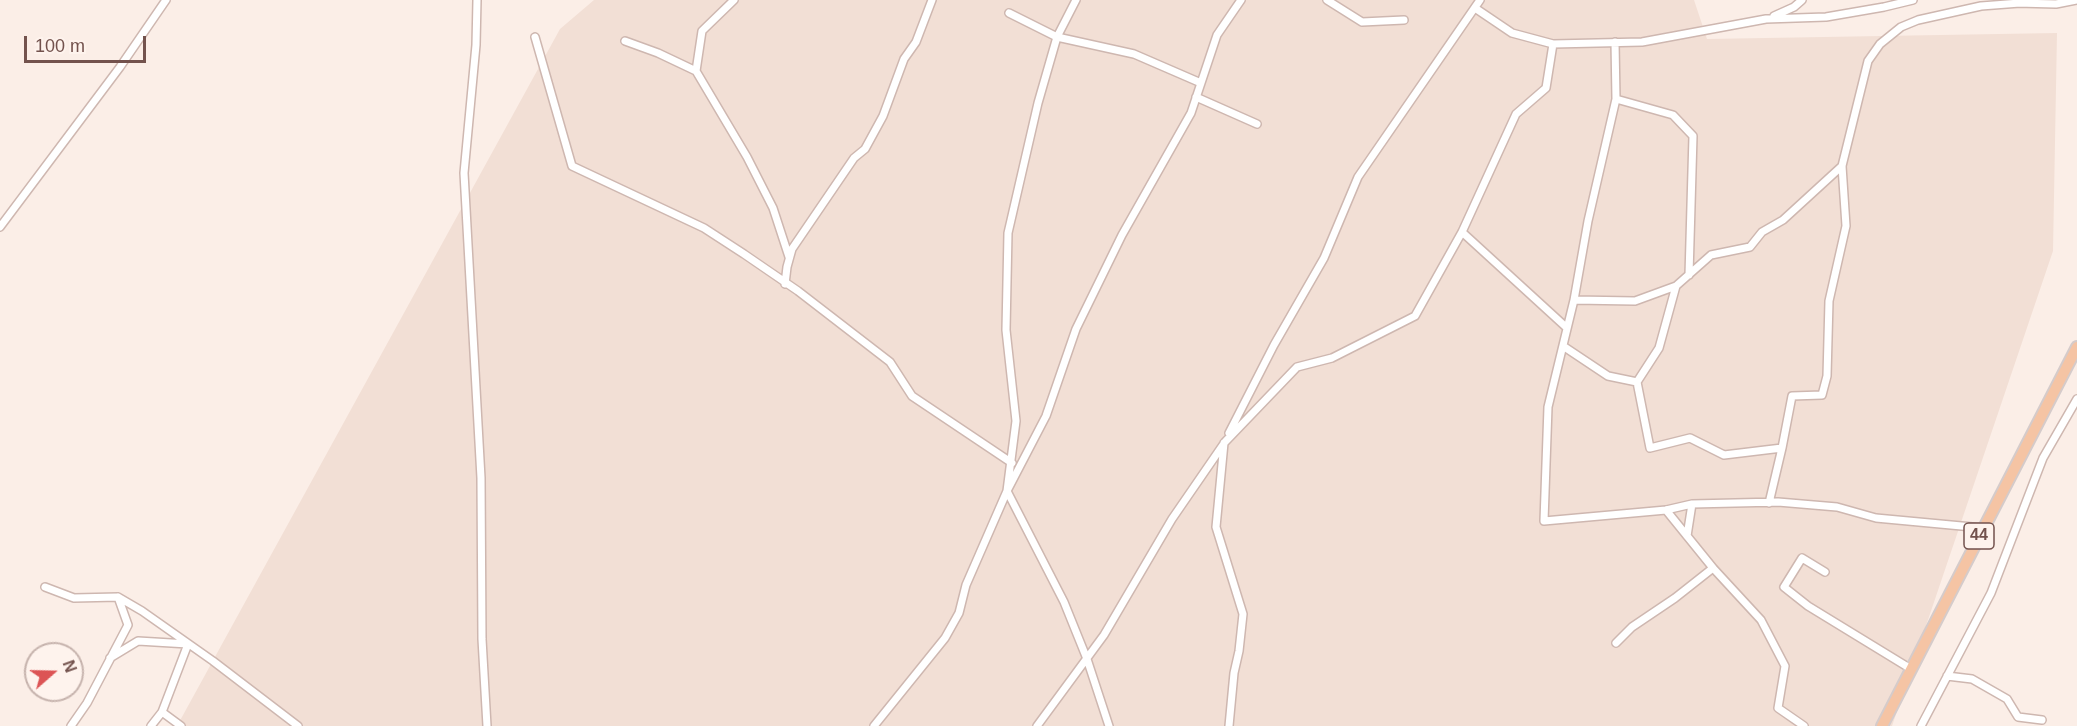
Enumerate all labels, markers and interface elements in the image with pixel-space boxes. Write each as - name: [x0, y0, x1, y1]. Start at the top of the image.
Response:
- scale bar: [27, 24, 148, 62]
- text: 100 m: [35, 36, 85, 56]
- road number: 44: [1964, 523, 1994, 549]
- north arrow: [24, 642, 84, 702]
- text: N: [60, 658, 79, 675]

